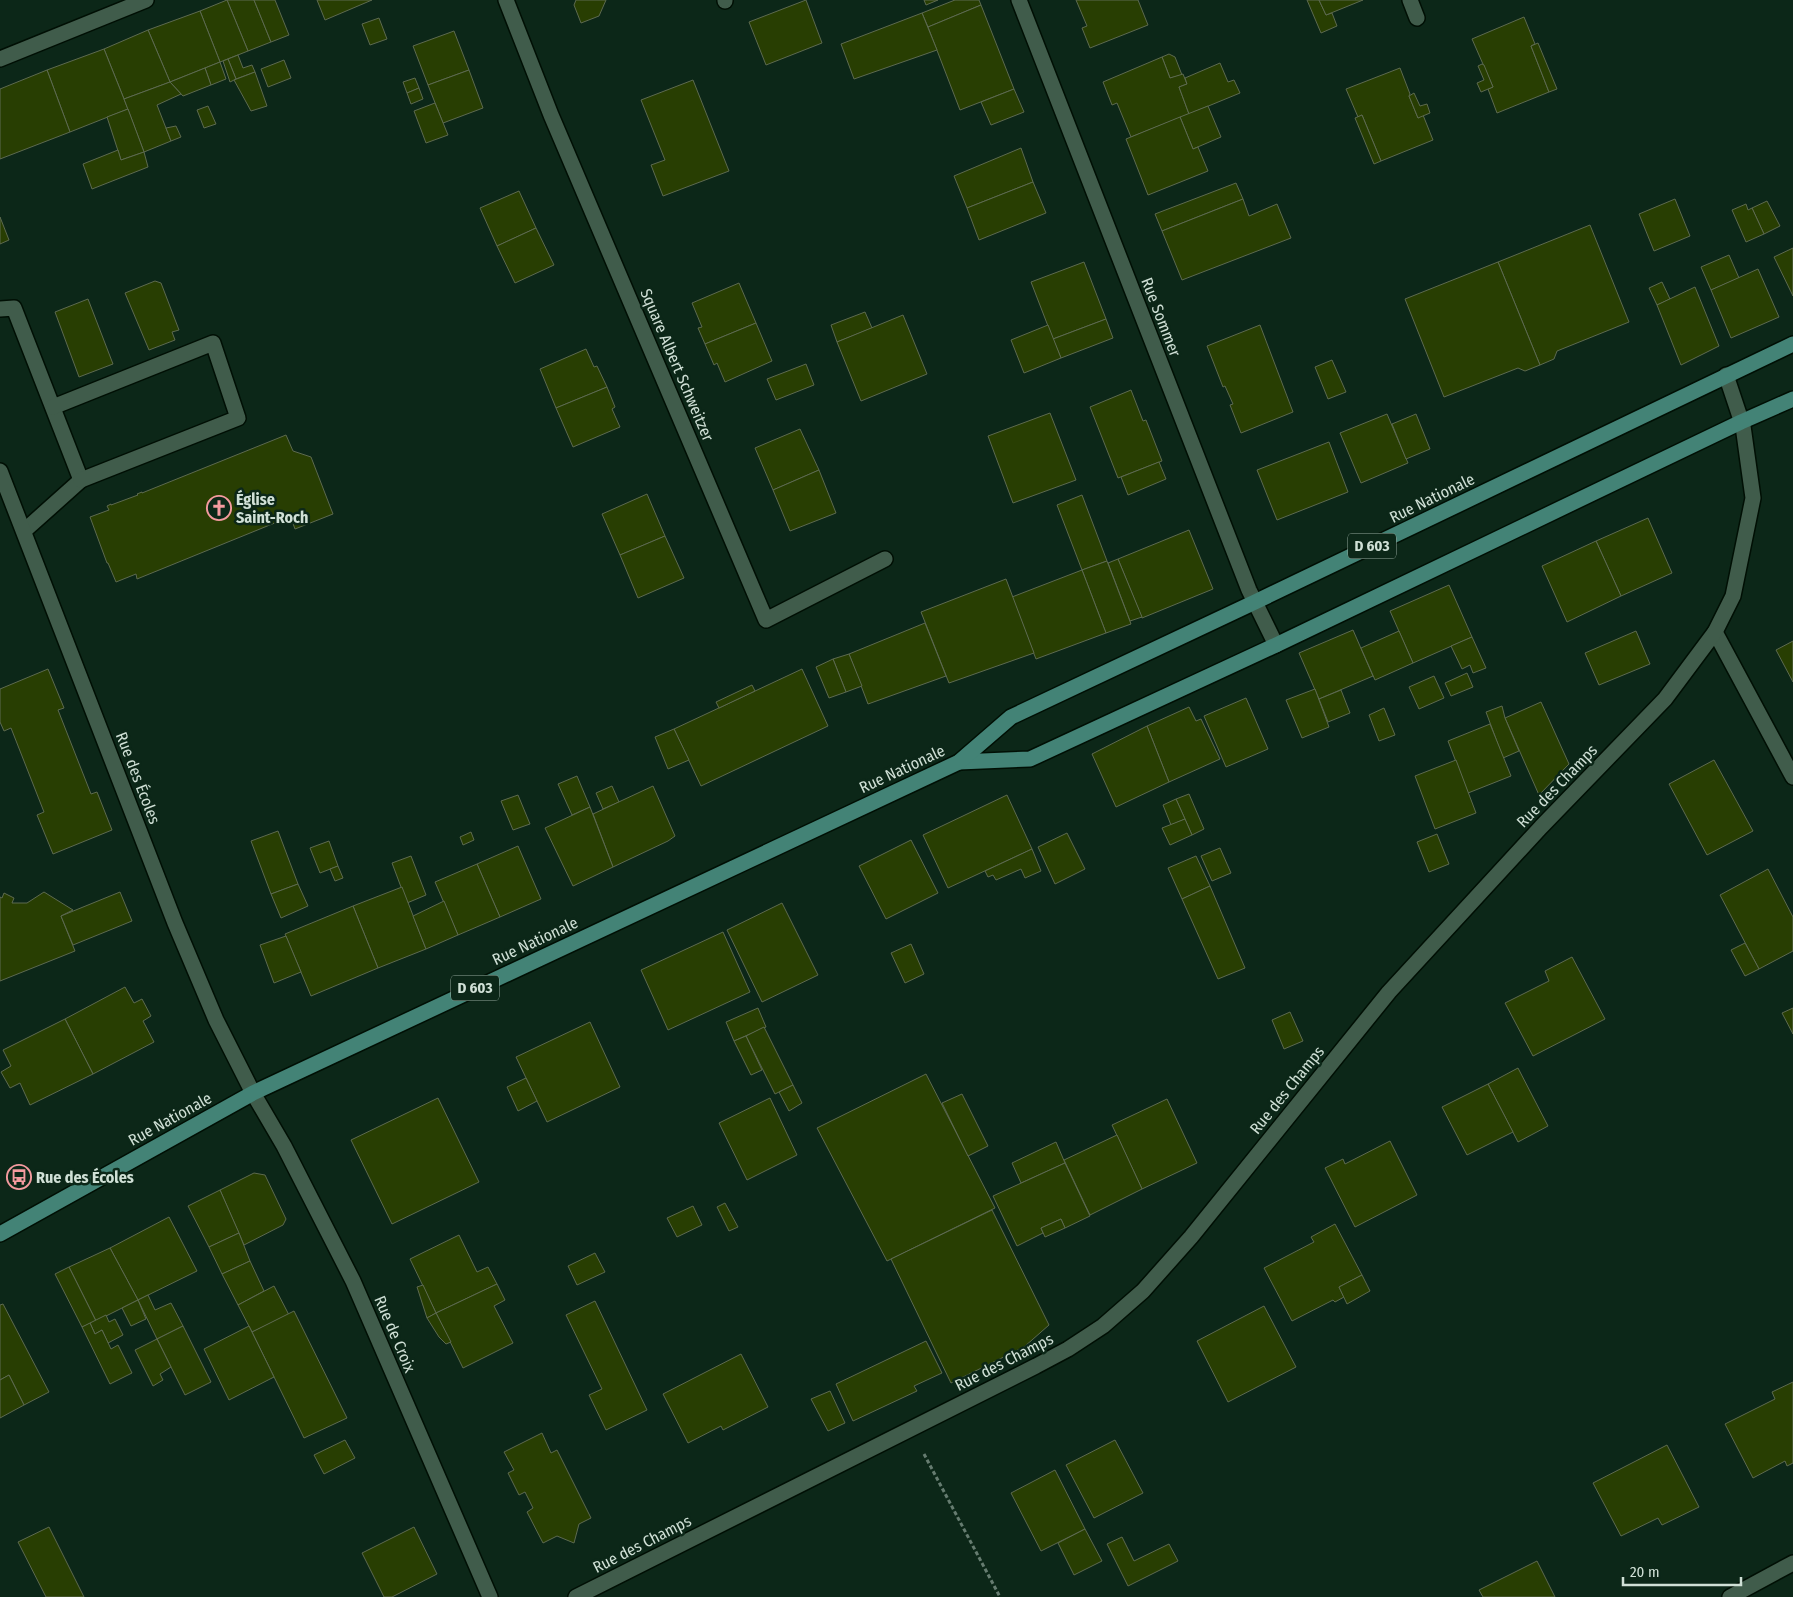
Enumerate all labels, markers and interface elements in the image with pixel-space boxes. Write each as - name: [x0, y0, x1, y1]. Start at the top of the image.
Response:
- street label: Rue Sommer: [1137, 275, 1185, 360]
- street label: Square Albert Schweitzer: [636, 286, 718, 444]
- street label: Rue Nationale: [1386, 469, 1478, 527]
- place label: Église Saint-Roch: [236, 489, 308, 527]
- church icon: Église Saint-Roch: [206, 495, 232, 521]
- road number: D 603: [1348, 534, 1396, 558]
- street label: Rue des Écoles: [112, 729, 164, 827]
- street label: Rue Nationale: [856, 741, 948, 797]
- street label: Rue des Champs: [1513, 741, 1601, 831]
- street label: Rue Nationale: [489, 913, 581, 969]
- road number: D 603: [451, 976, 499, 1000]
- street label: Rue des Champs: [1246, 1042, 1328, 1138]
- street label: Rue Nationale: [125, 1088, 215, 1150]
- bus stop icon: Rue des Écoles: [6, 1164, 32, 1190]
- place label: Rue des Écoles: [36, 1167, 134, 1187]
- street label: Rue de Croix: [370, 1293, 420, 1375]
- street label: Rue des Champs: [952, 1329, 1056, 1395]
- street label: Rue des Champs: [590, 1511, 694, 1577]
- scale bar: [1623, 1554, 1740, 1586]
- text: 20 m: [1630, 1563, 1660, 1581]

